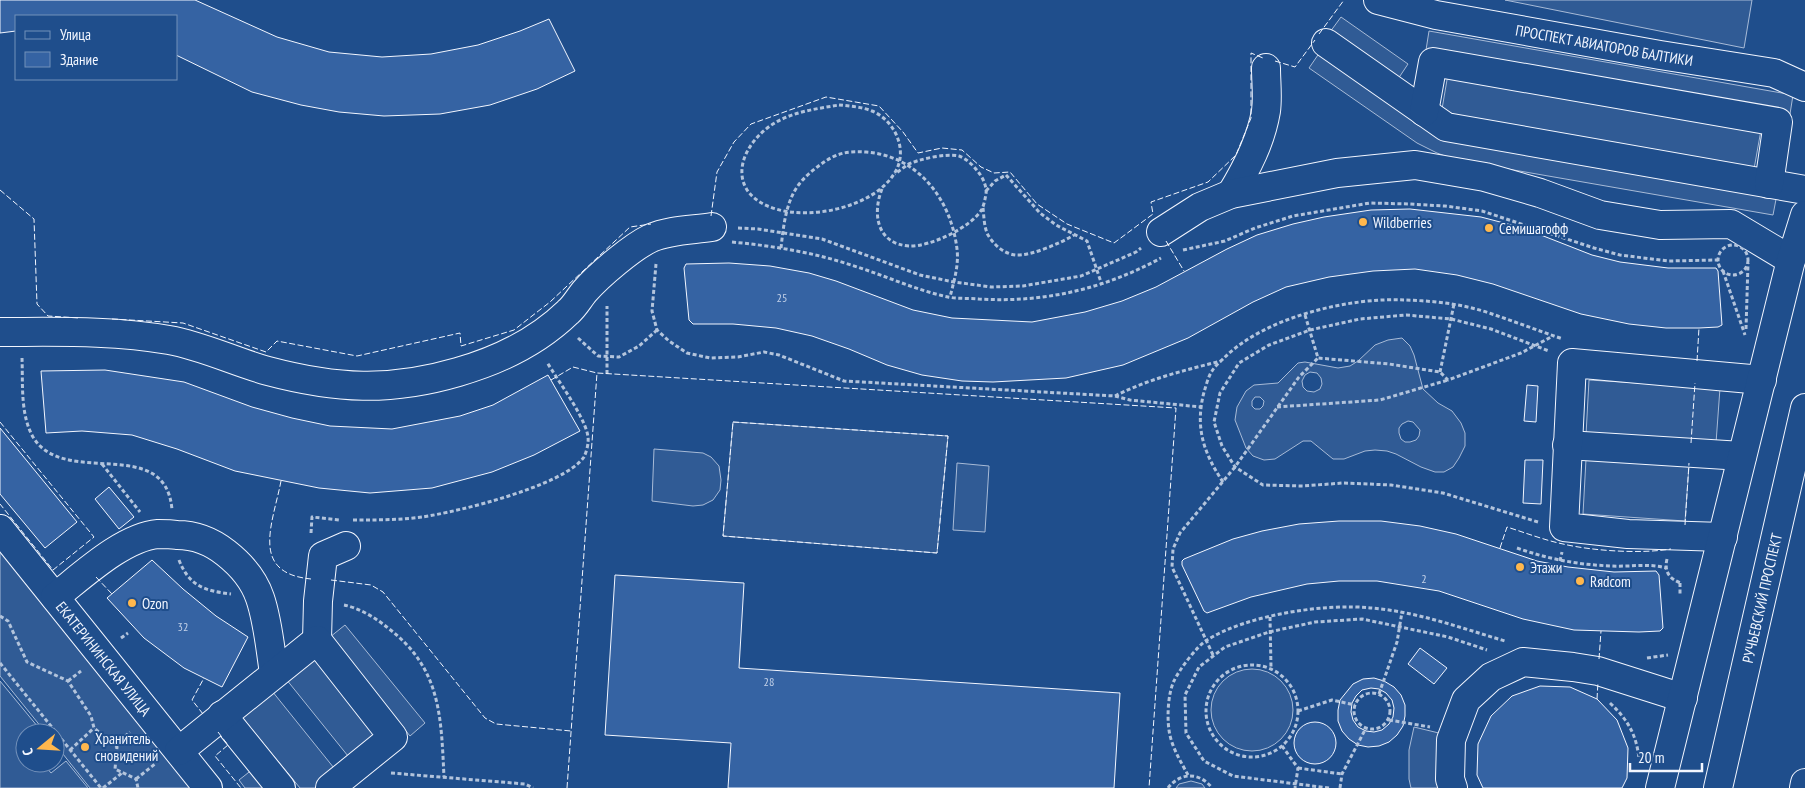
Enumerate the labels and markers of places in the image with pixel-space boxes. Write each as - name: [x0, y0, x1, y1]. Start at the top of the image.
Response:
- place label: Wildberries: [1373, 213, 1432, 232]
- marker: Wildberries: [1357, 216, 1369, 228]
- place label: Семишагофф: [1499, 219, 1568, 238]
- marker: Семишагофф: [1483, 222, 1495, 234]
- place label: Этажи: [1530, 558, 1562, 577]
- marker: Этажи: [1514, 561, 1526, 573]
- place label: Rяdcom: [1590, 572, 1631, 591]
- marker: Rяdcom: [1574, 575, 1586, 587]
- place label: Ozon: [142, 594, 168, 613]
- marker: Ozon: [126, 597, 138, 609]
- place label: Хранитель сновидений: [95, 729, 158, 765]
- marker: Хранитель сновидений: [79, 741, 91, 753]

